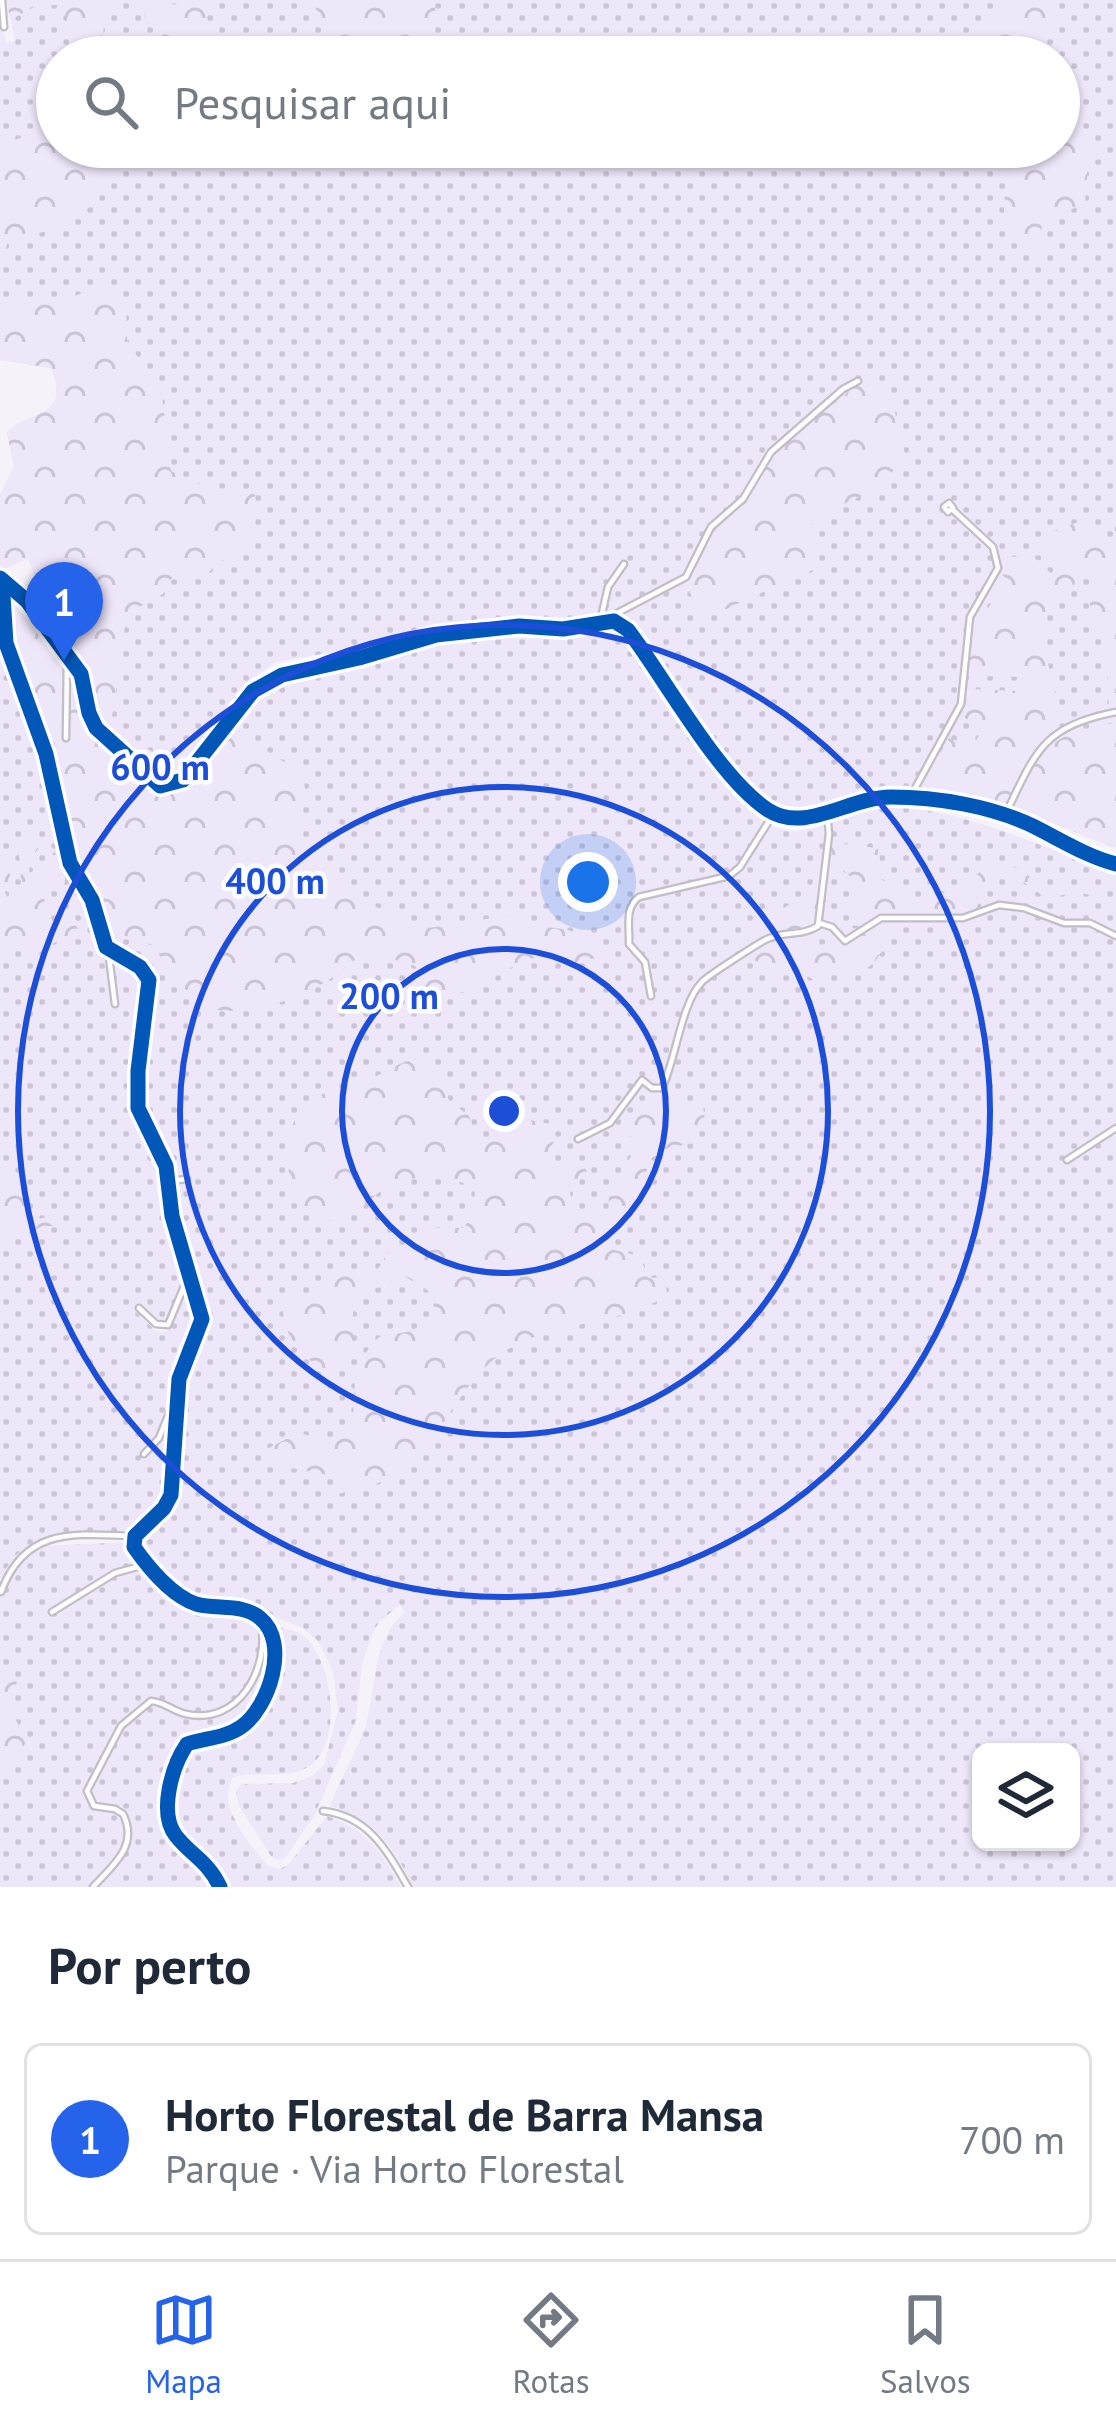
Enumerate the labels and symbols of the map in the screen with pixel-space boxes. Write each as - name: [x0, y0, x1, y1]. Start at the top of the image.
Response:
- pin: 1: [25, 562, 103, 661]
- text: 600 m: [110, 743, 210, 790]
- your location: [558, 852, 618, 912]
- text: 400 m: [225, 857, 325, 904]
- text: 200 m: [339, 972, 439, 1019]
- centre of rings: [483, 1090, 525, 1132]

